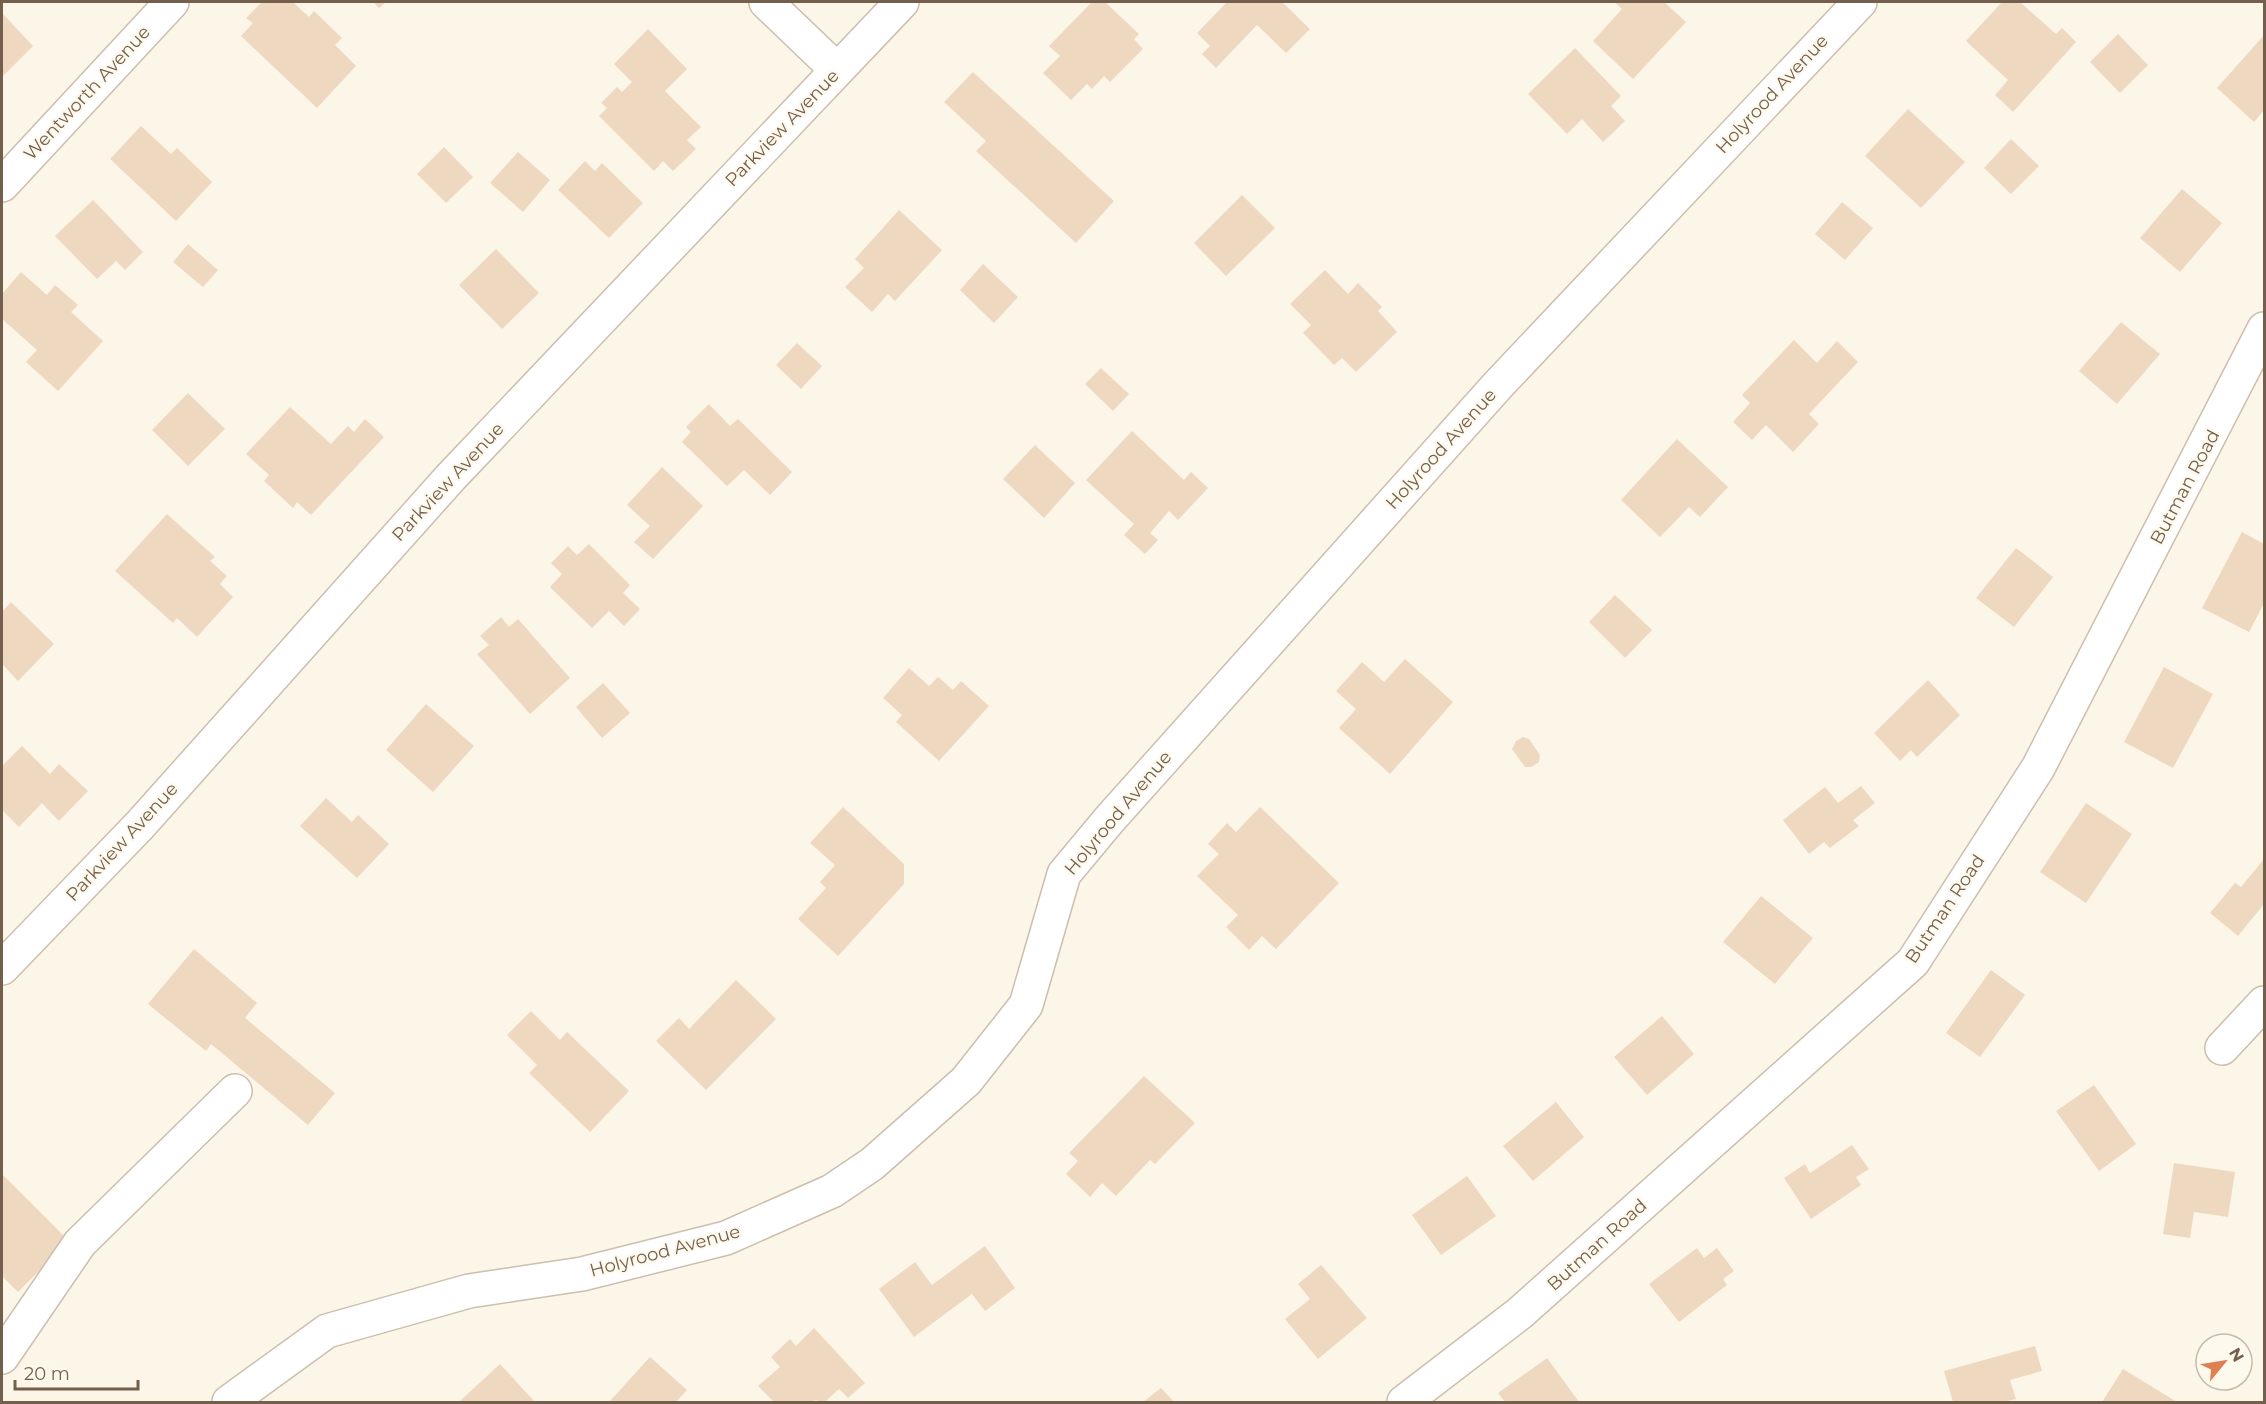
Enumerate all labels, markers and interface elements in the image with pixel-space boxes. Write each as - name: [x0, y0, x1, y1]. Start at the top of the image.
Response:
- street label: Wentworth Avenue: [19, 21, 155, 165]
- street label: Holyrood Avenue: [1711, 30, 1833, 158]
- street label: Parkview Avenue: [720, 65, 844, 191]
- street label: Holyrood Avenue: [1381, 384, 1501, 514]
- street label: Parkview Avenue: [387, 418, 509, 546]
- street label: Butman Road: [2146, 426, 2224, 548]
- street label: Holyrood Avenue: [1060, 747, 1176, 879]
- street label: Parkview Avenue: [61, 778, 183, 906]
- street label: Butman Road: [1900, 850, 1990, 968]
- street label: Butman Road: [1543, 1194, 1651, 1296]
- street label: Holyrood Avenue: [587, 1220, 743, 1282]
- north arrow: [2194, 1332, 2254, 1392]
- text: N: [2225, 1344, 2248, 1365]
- scale bar: [15, 1353, 138, 1391]
- text: 20 m: [24, 1363, 70, 1385]

